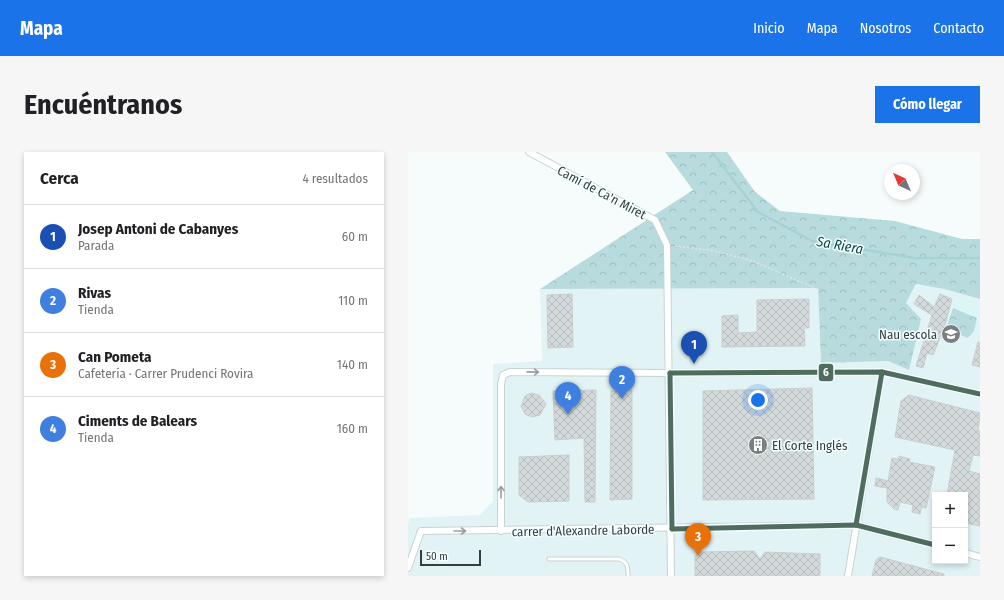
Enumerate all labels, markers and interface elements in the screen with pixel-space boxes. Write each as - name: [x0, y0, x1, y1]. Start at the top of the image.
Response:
- text: Mapa: [20, 17, 63, 40]
- text: Inicio: [753, 20, 785, 37]
- text: Mapa: [807, 20, 838, 37]
- text: Nosotros: [860, 20, 911, 37]
- text: Contacto: [933, 20, 984, 37]
- button: Cómo llegar: [875, 86, 980, 123]
- text: Encuéntranos: [24, 88, 182, 121]
- street label: Camí de Ca'n Miret: [555, 163, 649, 222]
- north arrow: [884, 164, 920, 200]
- text: Cerca: [40, 168, 79, 189]
- text: 4 resultados: [302, 171, 368, 186]
- text: Josep Antoni de Cabanyes: [78, 220, 238, 238]
- text: 1: [50, 229, 56, 244]
- text: 60 m: [342, 229, 368, 244]
- water label: Sa Riera: [814, 233, 864, 258]
- text: Parada: [78, 238, 114, 253]
- text: Rivas: [78, 284, 111, 302]
- text: 2: [50, 293, 56, 308]
- text: 110 m: [338, 293, 368, 308]
- text: Tienda: [78, 302, 114, 317]
- school or university icon: Nau escola: [940, 323, 962, 345]
- place label: Nau escola: [879, 327, 937, 342]
- pin: 1: [681, 331, 707, 364]
- text: Can Pometa: [78, 348, 152, 366]
- text: 3: [50, 357, 56, 372]
- text: 140 m: [337, 357, 368, 372]
- line badge: 6: [818, 363, 834, 382]
- text: Cafetería · Carrer Prudenci Rovira: [78, 366, 253, 381]
- pin: 2: [609, 366, 635, 399]
- text: 6: [823, 366, 829, 379]
- one-way arrow: [526, 368, 539, 376]
- pin: 4: [555, 382, 581, 415]
- your location: [748, 390, 768, 410]
- text: Ciments de Balears: [78, 412, 197, 430]
- text: 4: [50, 421, 56, 436]
- text: 160 m: [337, 421, 368, 436]
- text: Tienda: [78, 430, 114, 445]
- building icon: El Corte Inglés: [747, 434, 769, 456]
- place label: El Corte Inglés: [772, 438, 848, 453]
- one-way arrow: [497, 486, 505, 499]
- map controls: [932, 492, 968, 564]
- button: +: [932, 492, 968, 528]
- street label: carrer d'Alexandre Laborde: [511, 522, 655, 539]
- pin: 3: [685, 523, 711, 556]
- one-way arrow: [453, 527, 466, 535]
- button: −: [932, 528, 968, 564]
- scale bar: [420, 548, 481, 567]
- text: 50 m: [426, 550, 448, 563]

